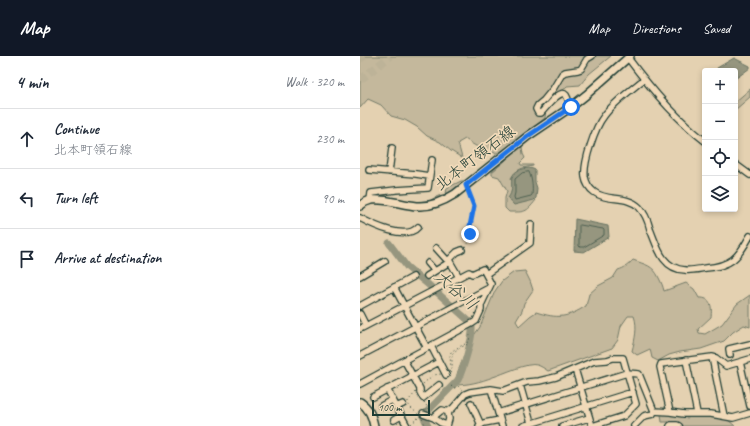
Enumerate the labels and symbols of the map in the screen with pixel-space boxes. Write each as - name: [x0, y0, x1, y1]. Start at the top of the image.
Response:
- route start: [562, 98, 580, 116]
- street label: 北本町領石線: [431, 121, 519, 195]
- route end: [461, 225, 479, 243]
- water label: 大谷川: [430, 265, 482, 315]
- scale bar: [372, 398, 430, 417]

